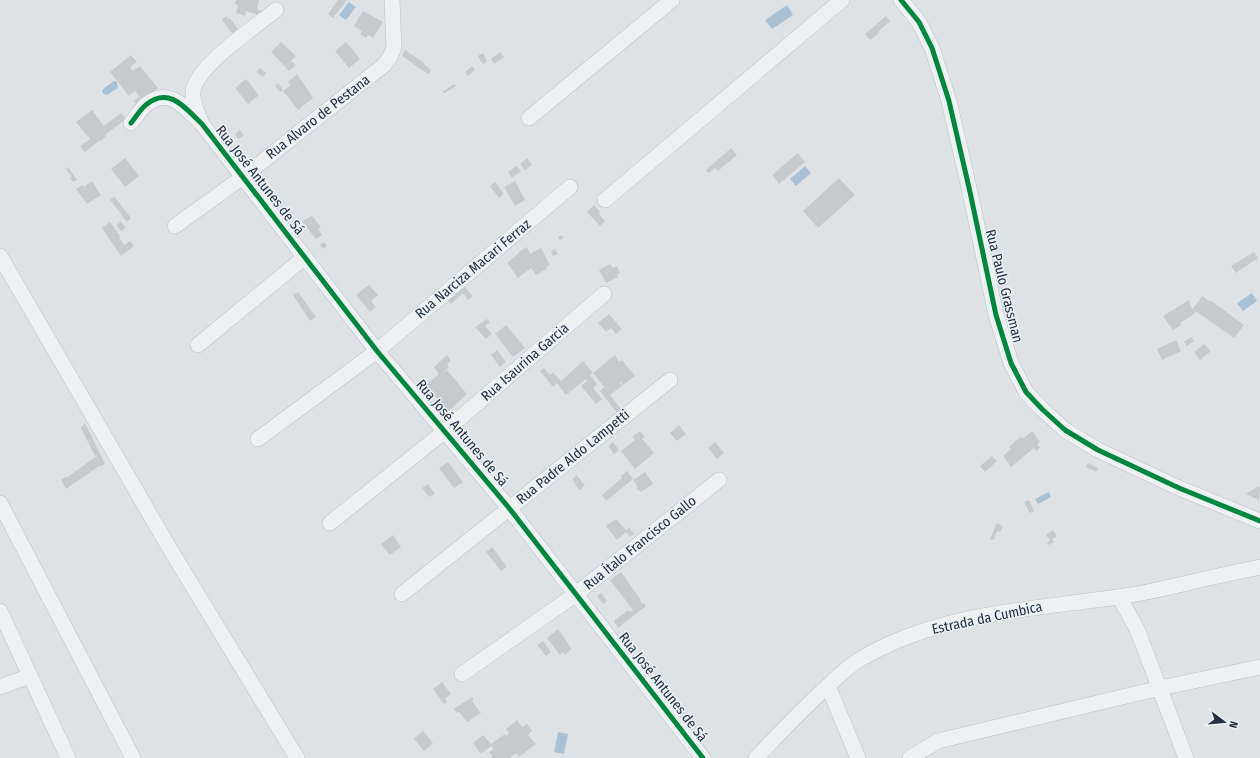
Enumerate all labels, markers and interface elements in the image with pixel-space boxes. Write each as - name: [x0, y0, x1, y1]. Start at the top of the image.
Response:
- street label: Rua Alvaro de Pestana: [263, 71, 373, 163]
- street label: Rua José Antunes de Sá: [212, 122, 308, 238]
- street label: Rua Narciza Macari Ferraz: [412, 215, 535, 322]
- street label: Rua Paulo Grassman: [982, 228, 1026, 344]
- street label: Rua Isaurina Garcia: [478, 319, 572, 405]
- street label: Rua José Antunes de Sá: [412, 376, 512, 490]
- street label: Rua Padre Aldo Lampetti: [513, 406, 633, 508]
- street label: Rua Ítalo Francisco Gallo: [580, 492, 700, 594]
- street label: Estrada da Cumbica: [930, 598, 1044, 638]
- street label: Rua José Antunes de Sá: [615, 629, 711, 745]
- north arrow: [1204, 702, 1244, 742]
- text: N: [1226, 720, 1240, 730]

